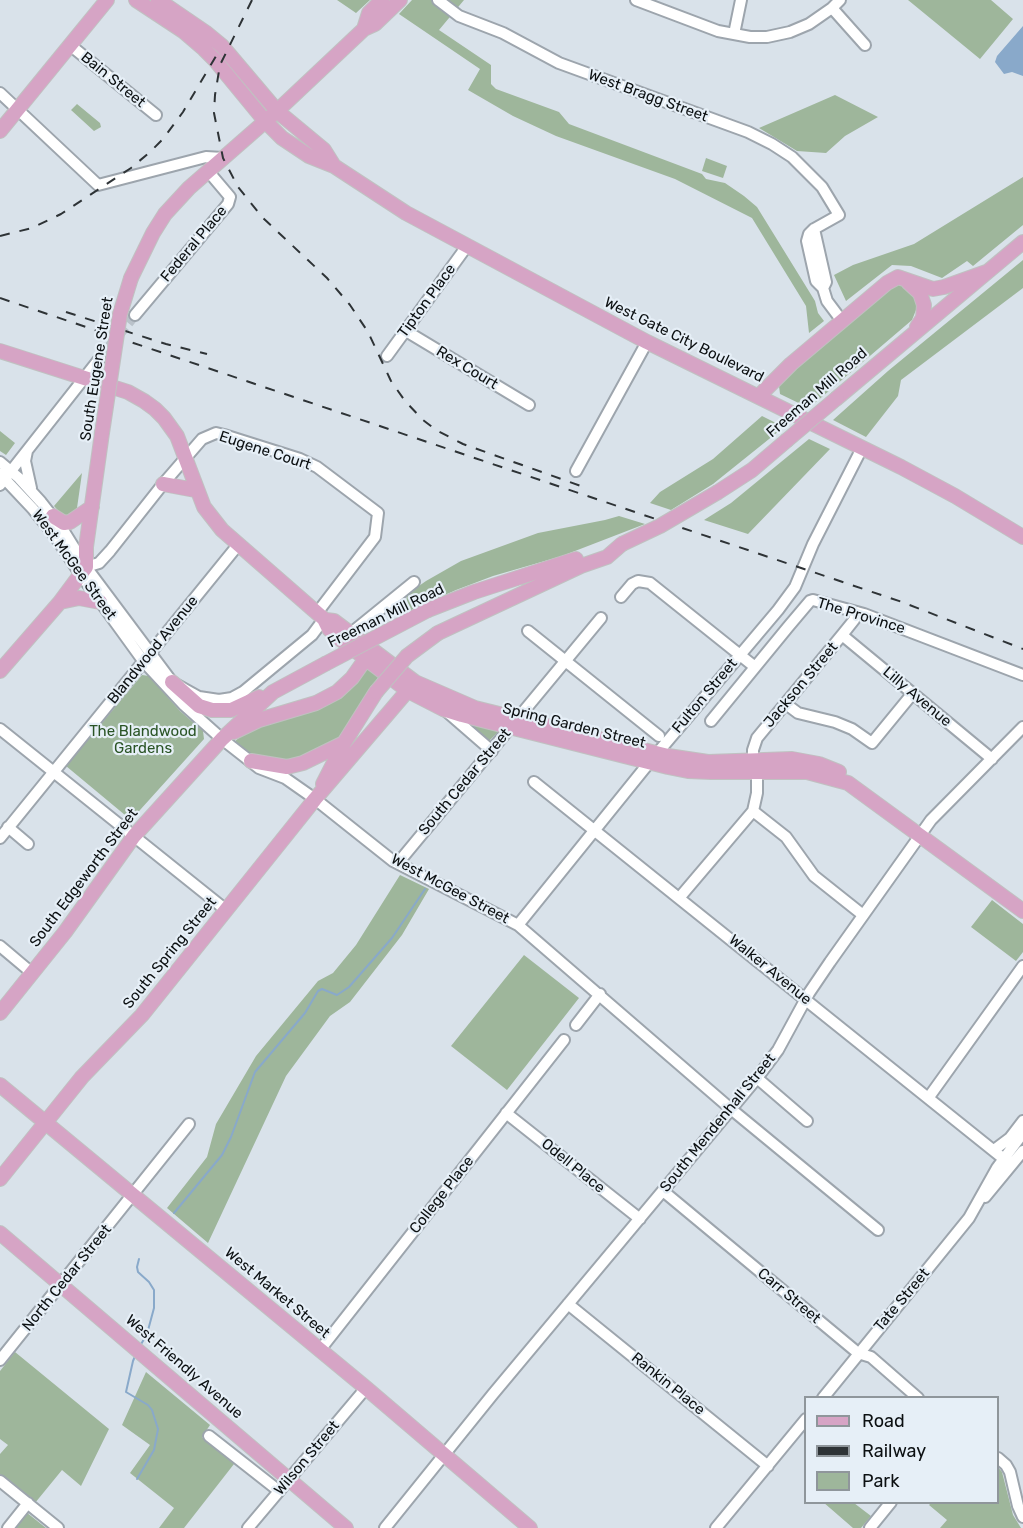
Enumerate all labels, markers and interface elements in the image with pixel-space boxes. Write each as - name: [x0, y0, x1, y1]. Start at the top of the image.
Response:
- street label: Bain Street: [77, 48, 149, 112]
- street label: West Bragg Street: [586, 66, 710, 126]
- street label: Federal Place: [157, 202, 231, 286]
- street label: Tipton Place: [394, 261, 460, 341]
- street label: West Gate City Boulevard: [601, 293, 767, 387]
- street label: South Eugene Street: [77, 296, 117, 442]
- street label: Rex Court: [433, 343, 501, 393]
- street label: Freeman Mill Road: [763, 344, 871, 442]
- street label: Eugene Court: [217, 428, 313, 474]
- street label: West McGee Street: [28, 507, 120, 623]
- street label: Freeman Mill Road: [325, 580, 447, 652]
- street label: Blandwood Avenue: [104, 592, 202, 708]
- street label: The Province: [815, 594, 907, 638]
- street label: Jackson Street: [760, 639, 842, 731]
- street label: Fulton Street: [669, 655, 741, 737]
- street label: Lilly Avenue: [879, 663, 955, 731]
- street label: Spring Garden Street: [501, 700, 647, 752]
- park label: The Blandwood Gardens: [89, 723, 197, 758]
- street label: South Cedar Street: [415, 725, 515, 839]
- street label: South Edgeworth Street: [26, 805, 142, 951]
- street label: West McGee Street: [388, 850, 512, 928]
- street label: South Spring Street: [119, 894, 221, 1012]
- street label: Walker Avenue: [725, 931, 815, 1009]
- street label: South Mendenhall Street: [657, 1050, 779, 1196]
- street label: Odell Place: [538, 1135, 608, 1197]
- street label: College Place: [406, 1153, 478, 1237]
- street label: North Cedar Street: [19, 1221, 115, 1335]
- street label: West Market Street: [221, 1244, 333, 1342]
- street label: Carr Street: [754, 1264, 824, 1328]
- street label: Tate Street: [870, 1265, 934, 1335]
- street label: West Friendly Avenue: [122, 1311, 246, 1423]
- street label: Rankin Place: [628, 1349, 708, 1419]
- legend: [804, 1396, 999, 1504]
- text: Road: [862, 1410, 905, 1432]
- street label: Wilson Street: [271, 1417, 343, 1499]
- text: Railway: [862, 1440, 926, 1462]
- text: Park: [862, 1470, 899, 1492]

